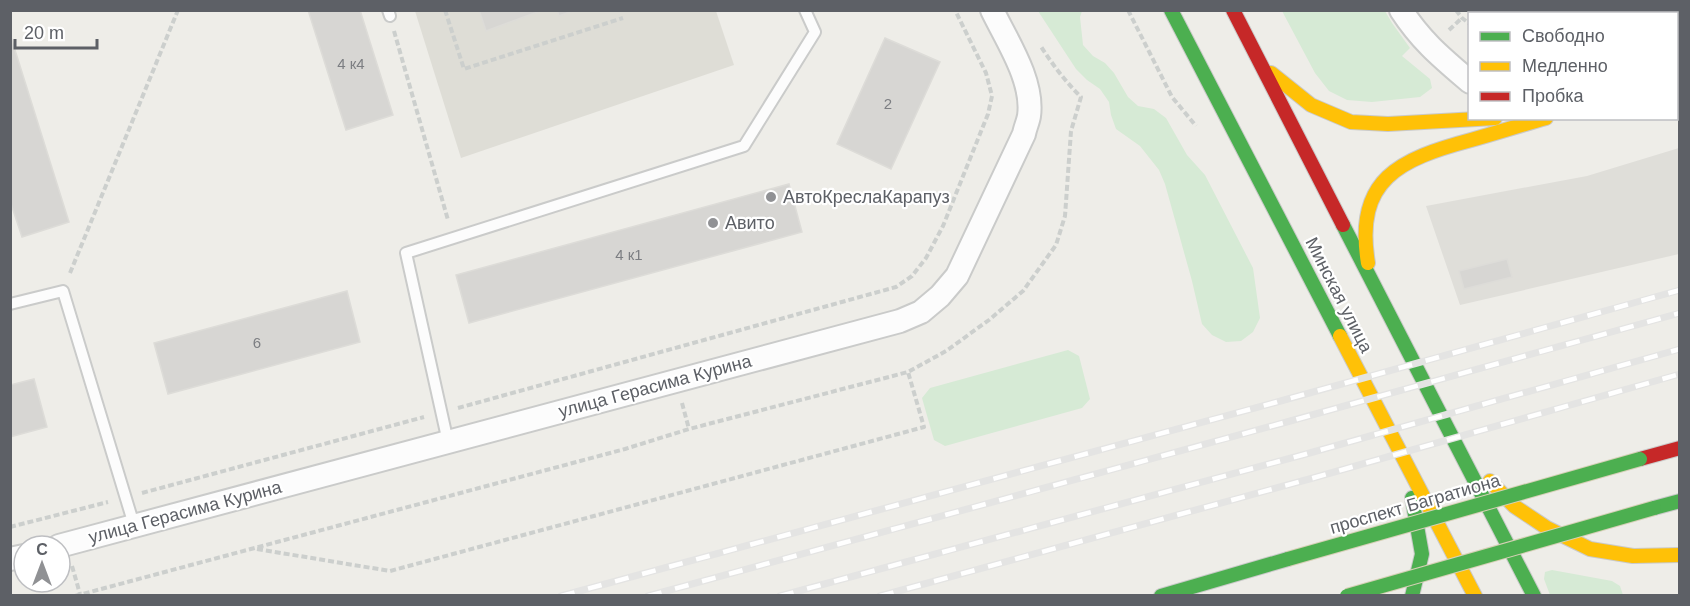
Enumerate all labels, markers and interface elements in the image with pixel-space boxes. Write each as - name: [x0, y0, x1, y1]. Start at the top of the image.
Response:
- scale bar: [15, 12, 98, 50]
- legend: [1468, 12, 1678, 120]
- text: 20 m: [24, 23, 64, 43]
- text: Свободно: [1522, 26, 1605, 46]
- house number: 4 к4: [337, 55, 365, 72]
- text: Медленно: [1522, 56, 1608, 76]
- text: Пробка: [1522, 86, 1585, 106]
- house number: 2: [884, 95, 892, 112]
- place label: АвтоКреслаКарапуз: [783, 187, 950, 207]
- marker: АвтоКреслаКарапуз: [764, 190, 778, 204]
- place label: Авито: [725, 213, 775, 233]
- marker: Авито: [706, 216, 720, 230]
- street label: Минская улица: [1301, 234, 1377, 357]
- house number: 4 к1: [615, 246, 643, 263]
- house number: 6: [253, 334, 261, 351]
- street label: улица Герасима Курина: [556, 350, 755, 421]
- street label: проспект Багратиона: [1328, 470, 1503, 538]
- street label: улица Герасима Курина: [86, 476, 285, 547]
- north arrow: [12, 534, 72, 594]
- text: С: [36, 541, 48, 558]

